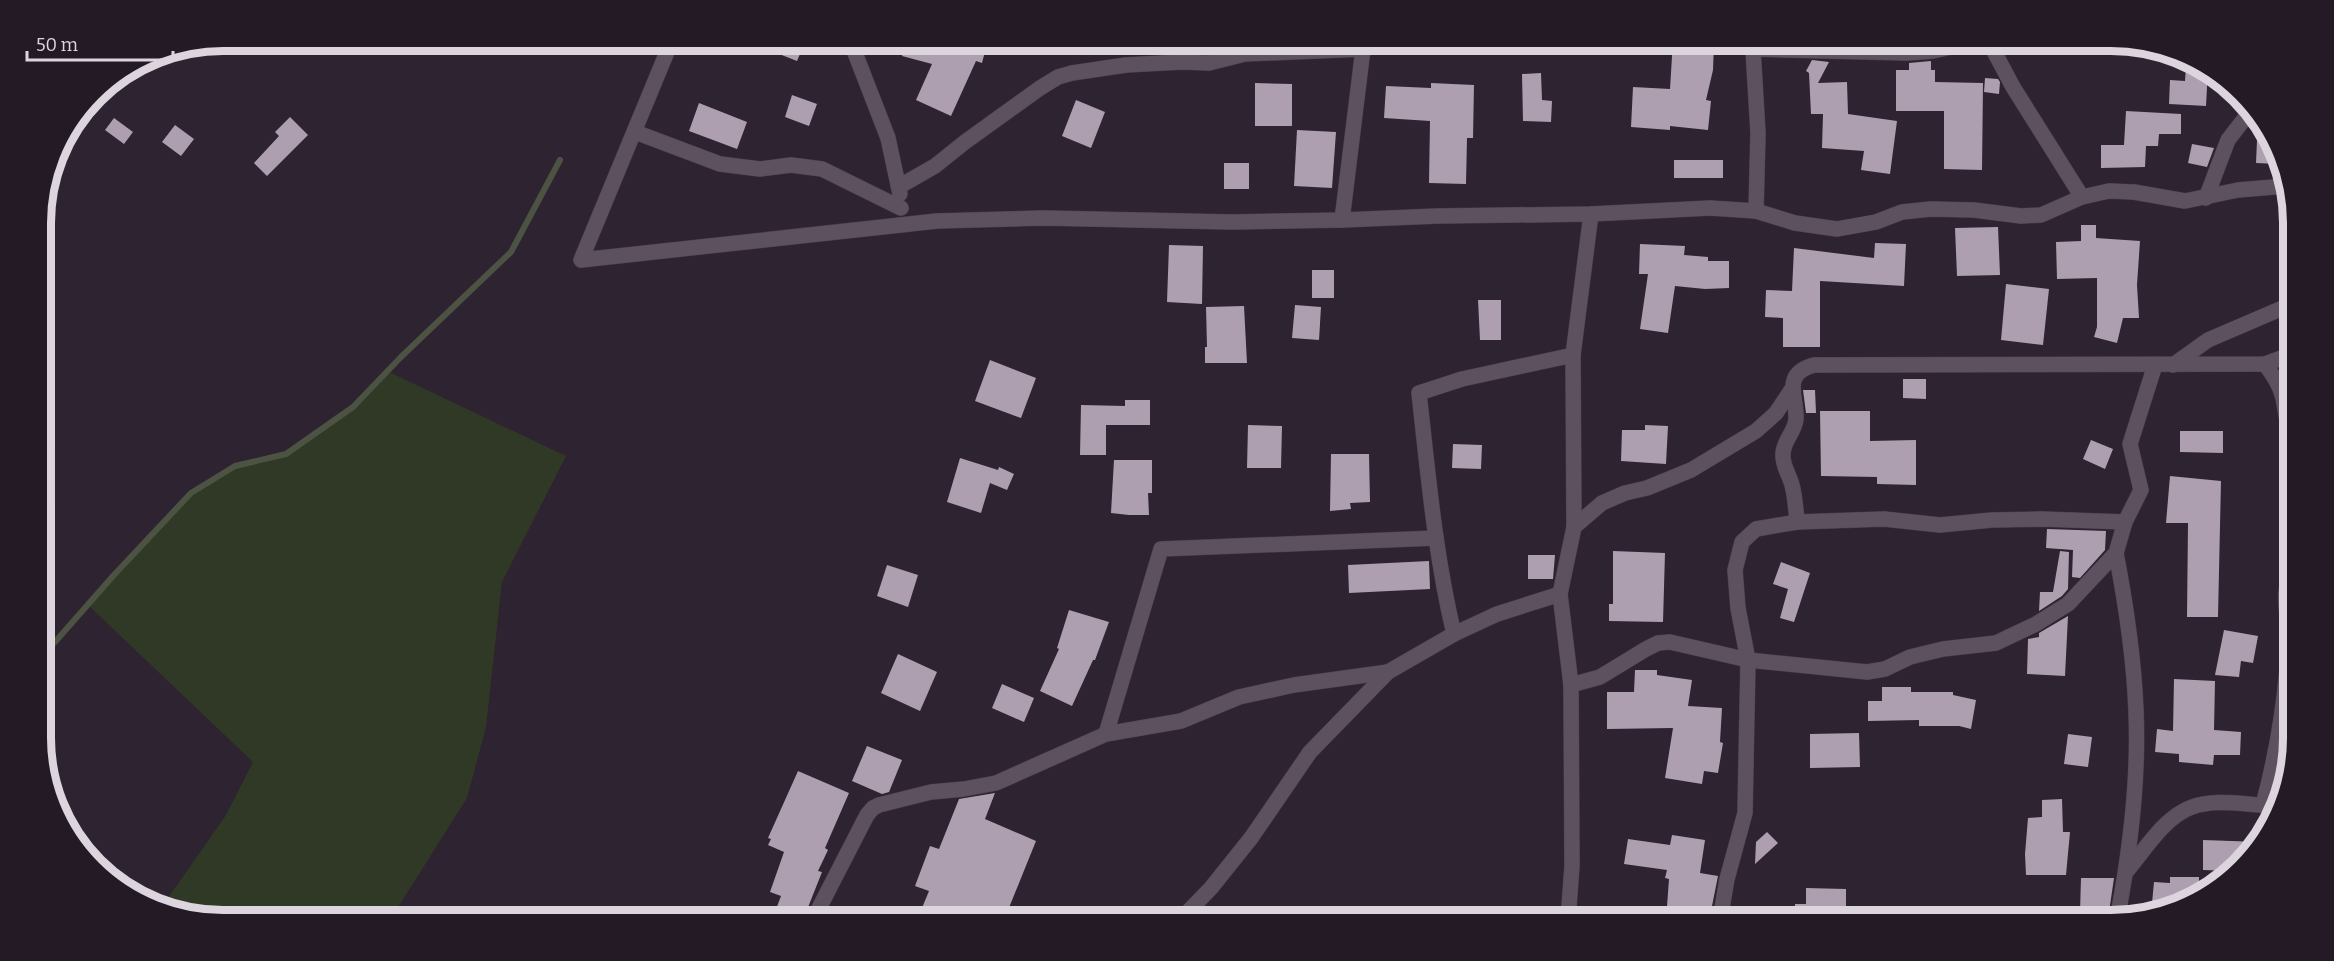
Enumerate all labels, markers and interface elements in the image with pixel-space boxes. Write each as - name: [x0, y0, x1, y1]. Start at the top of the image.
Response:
- scale bar: [27, 24, 172, 62]
- text: 50 m: [36, 34, 78, 56]

